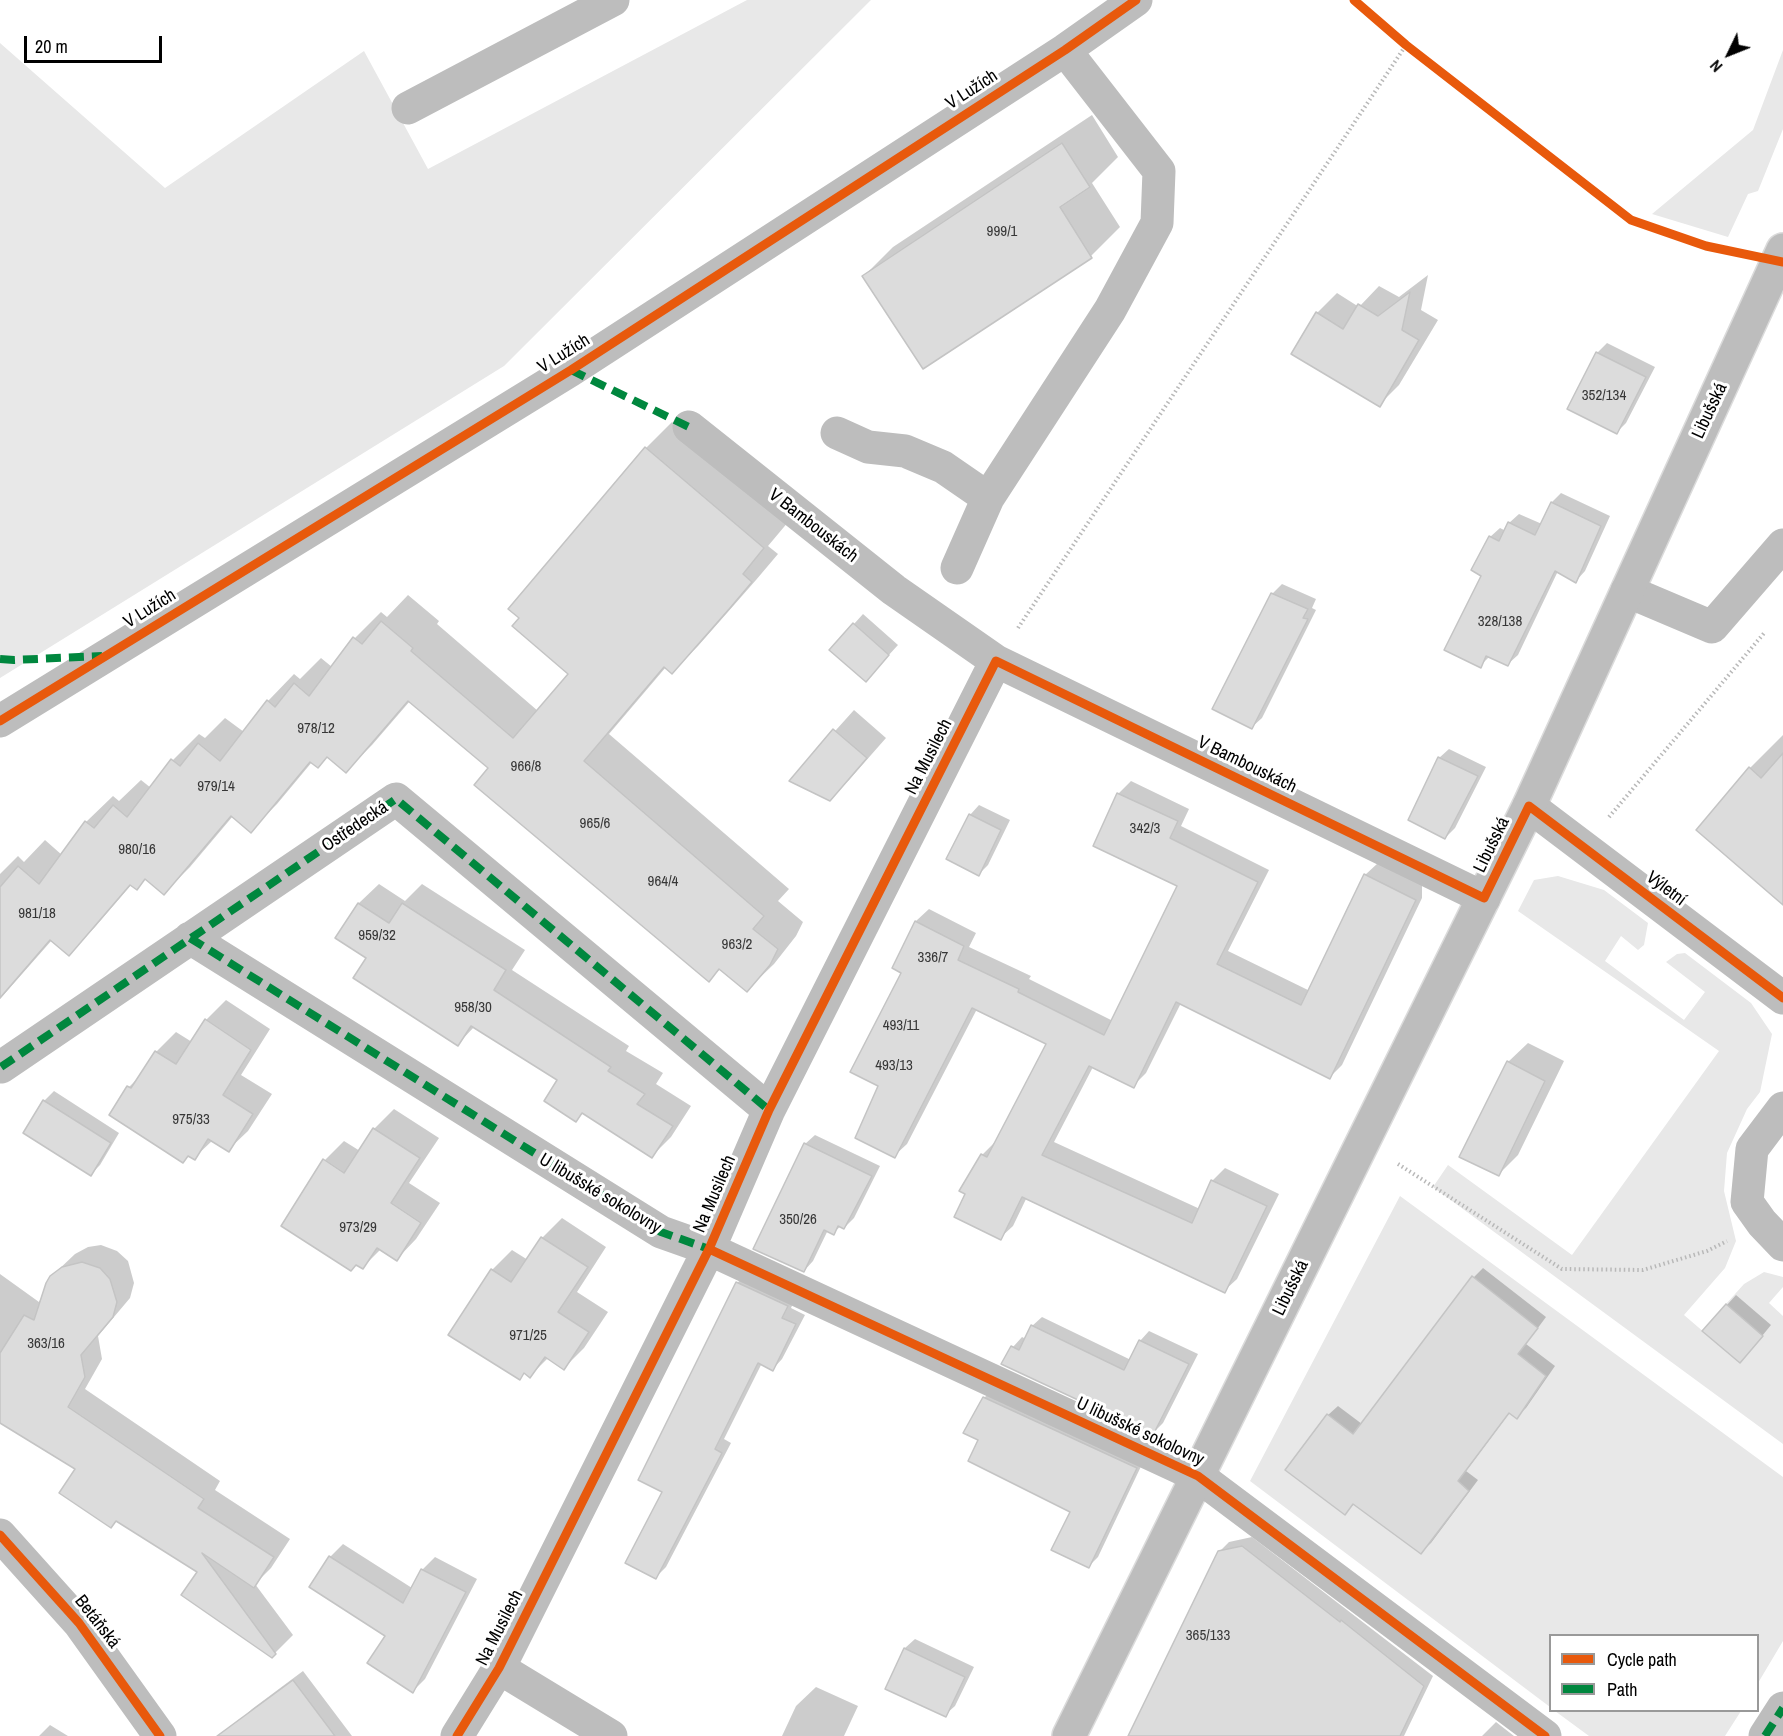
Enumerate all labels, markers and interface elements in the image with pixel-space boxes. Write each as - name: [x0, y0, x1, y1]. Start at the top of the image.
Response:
- scale bar: [27, 24, 165, 62]
- north arrow: [1699, 24, 1759, 84]
- text: 20 m: [35, 34, 68, 59]
- text: N: [1705, 55, 1727, 77]
- street label: V Lužích: [942, 65, 1002, 115]
- house number: 999/1: [987, 223, 1017, 241]
- street label: V Lužích: [534, 330, 594, 378]
- street label: Libušská: [1688, 380, 1732, 442]
- house number: 352/134: [1582, 387, 1626, 405]
- street label: V Bambouskách: [764, 484, 862, 568]
- street label: V Lužích: [120, 585, 180, 633]
- house number: 328/138: [1478, 613, 1522, 631]
- street label: Na Musilech: [901, 716, 957, 798]
- house number: 978/12: [297, 720, 335, 738]
- street label: V Bambouskách: [1194, 732, 1300, 798]
- house number: 966/8: [511, 758, 541, 776]
- house number: 979/14: [197, 778, 235, 796]
- street label: Ostředecká: [318, 797, 392, 857]
- street label: Libušská: [1469, 814, 1515, 876]
- house number: 965/6: [580, 815, 610, 833]
- house number: 342/3: [1130, 820, 1160, 838]
- house number: 980/16: [118, 841, 156, 859]
- street label: Výletní: [1642, 867, 1690, 911]
- house number: 964/4: [648, 873, 678, 891]
- house number: 981/18: [18, 905, 56, 923]
- house number: 959/32: [358, 927, 396, 945]
- house number: 963/2: [722, 936, 752, 954]
- house number: 336/7: [918, 949, 948, 967]
- house number: 958/30: [454, 999, 492, 1017]
- house number: 493/11: [883, 1017, 919, 1035]
- house number: 493/13: [875, 1057, 913, 1075]
- house number: 975/33: [172, 1111, 210, 1129]
- street label: U libušské sokolovny: [535, 1149, 665, 1239]
- street label: Na Musilech: [689, 1152, 741, 1236]
- house number: 350/26: [779, 1211, 817, 1229]
- house number: 973/29: [339, 1219, 377, 1237]
- street label: Libušská: [1268, 1257, 1314, 1319]
- house number: 971/25: [509, 1327, 547, 1345]
- house number: 363/16: [27, 1335, 65, 1353]
- street label: U libušské sokolovny: [1073, 1393, 1207, 1471]
- street label: Na Musilech: [472, 1587, 528, 1669]
- street label: Betáňská: [70, 1591, 124, 1653]
- house number: 365/133: [1186, 1627, 1230, 1645]
- legend: [1549, 1634, 1759, 1712]
- text: Cycle path: [1607, 1647, 1677, 1672]
- text: Path: [1607, 1677, 1637, 1702]

